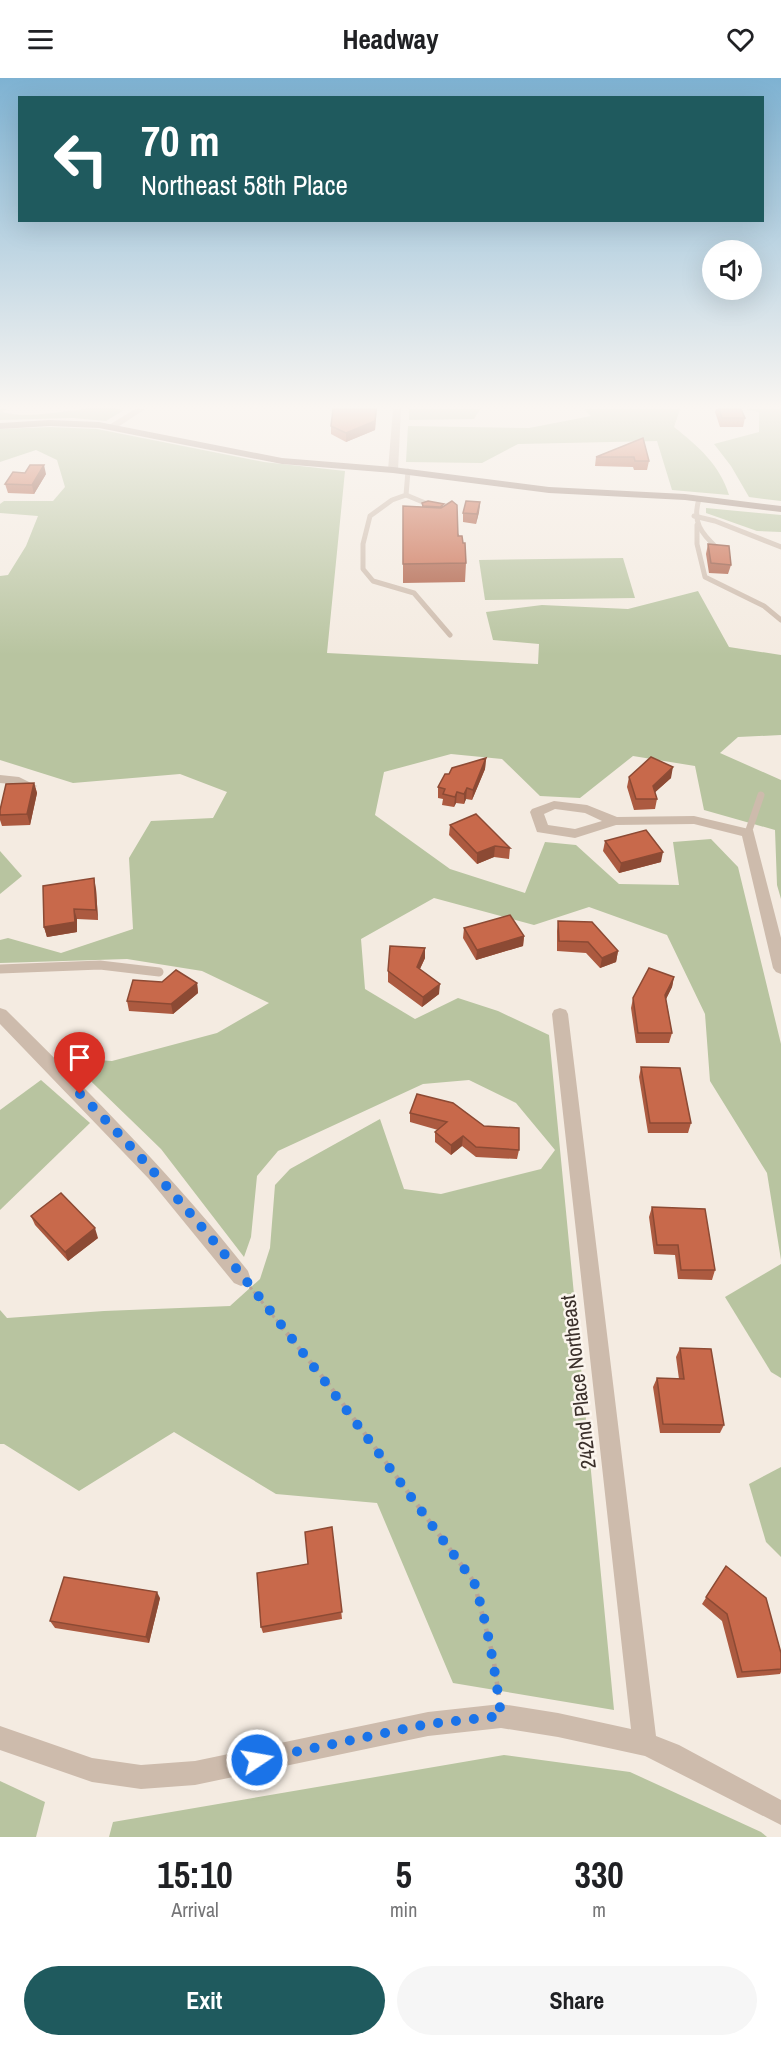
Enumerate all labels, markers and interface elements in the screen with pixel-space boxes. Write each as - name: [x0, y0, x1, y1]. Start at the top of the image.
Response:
- text: Headway: [343, 21, 439, 57]
- icon: menu: [24, 23, 57, 56]
- icon: heart: [724, 23, 757, 56]
- text: 70 m: [141, 113, 220, 169]
- icon: left: [42, 120, 120, 198]
- text: Northeast 58th Place: [141, 167, 348, 203]
- map controls: [702, 240, 762, 300]
- button: sound: [702, 240, 762, 300]
- pin: [54, 1032, 105, 1094]
- icon: arrive: [63, 1041, 96, 1074]
- street label: 242nd Place Northeast: [553, 1293, 603, 1471]
- position arrow: [225, 1728, 289, 1792]
- text: 15:10: [157, 1851, 233, 1899]
- text: 5: [395, 1851, 412, 1899]
- text: 330: [575, 1851, 624, 1899]
- text: Arrival: [171, 1896, 219, 1923]
- text: min: [390, 1896, 417, 1923]
- text: m: [592, 1896, 606, 1923]
- button: Exit: [24, 1966, 385, 2035]
- button: Share: [397, 1966, 757, 2035]

